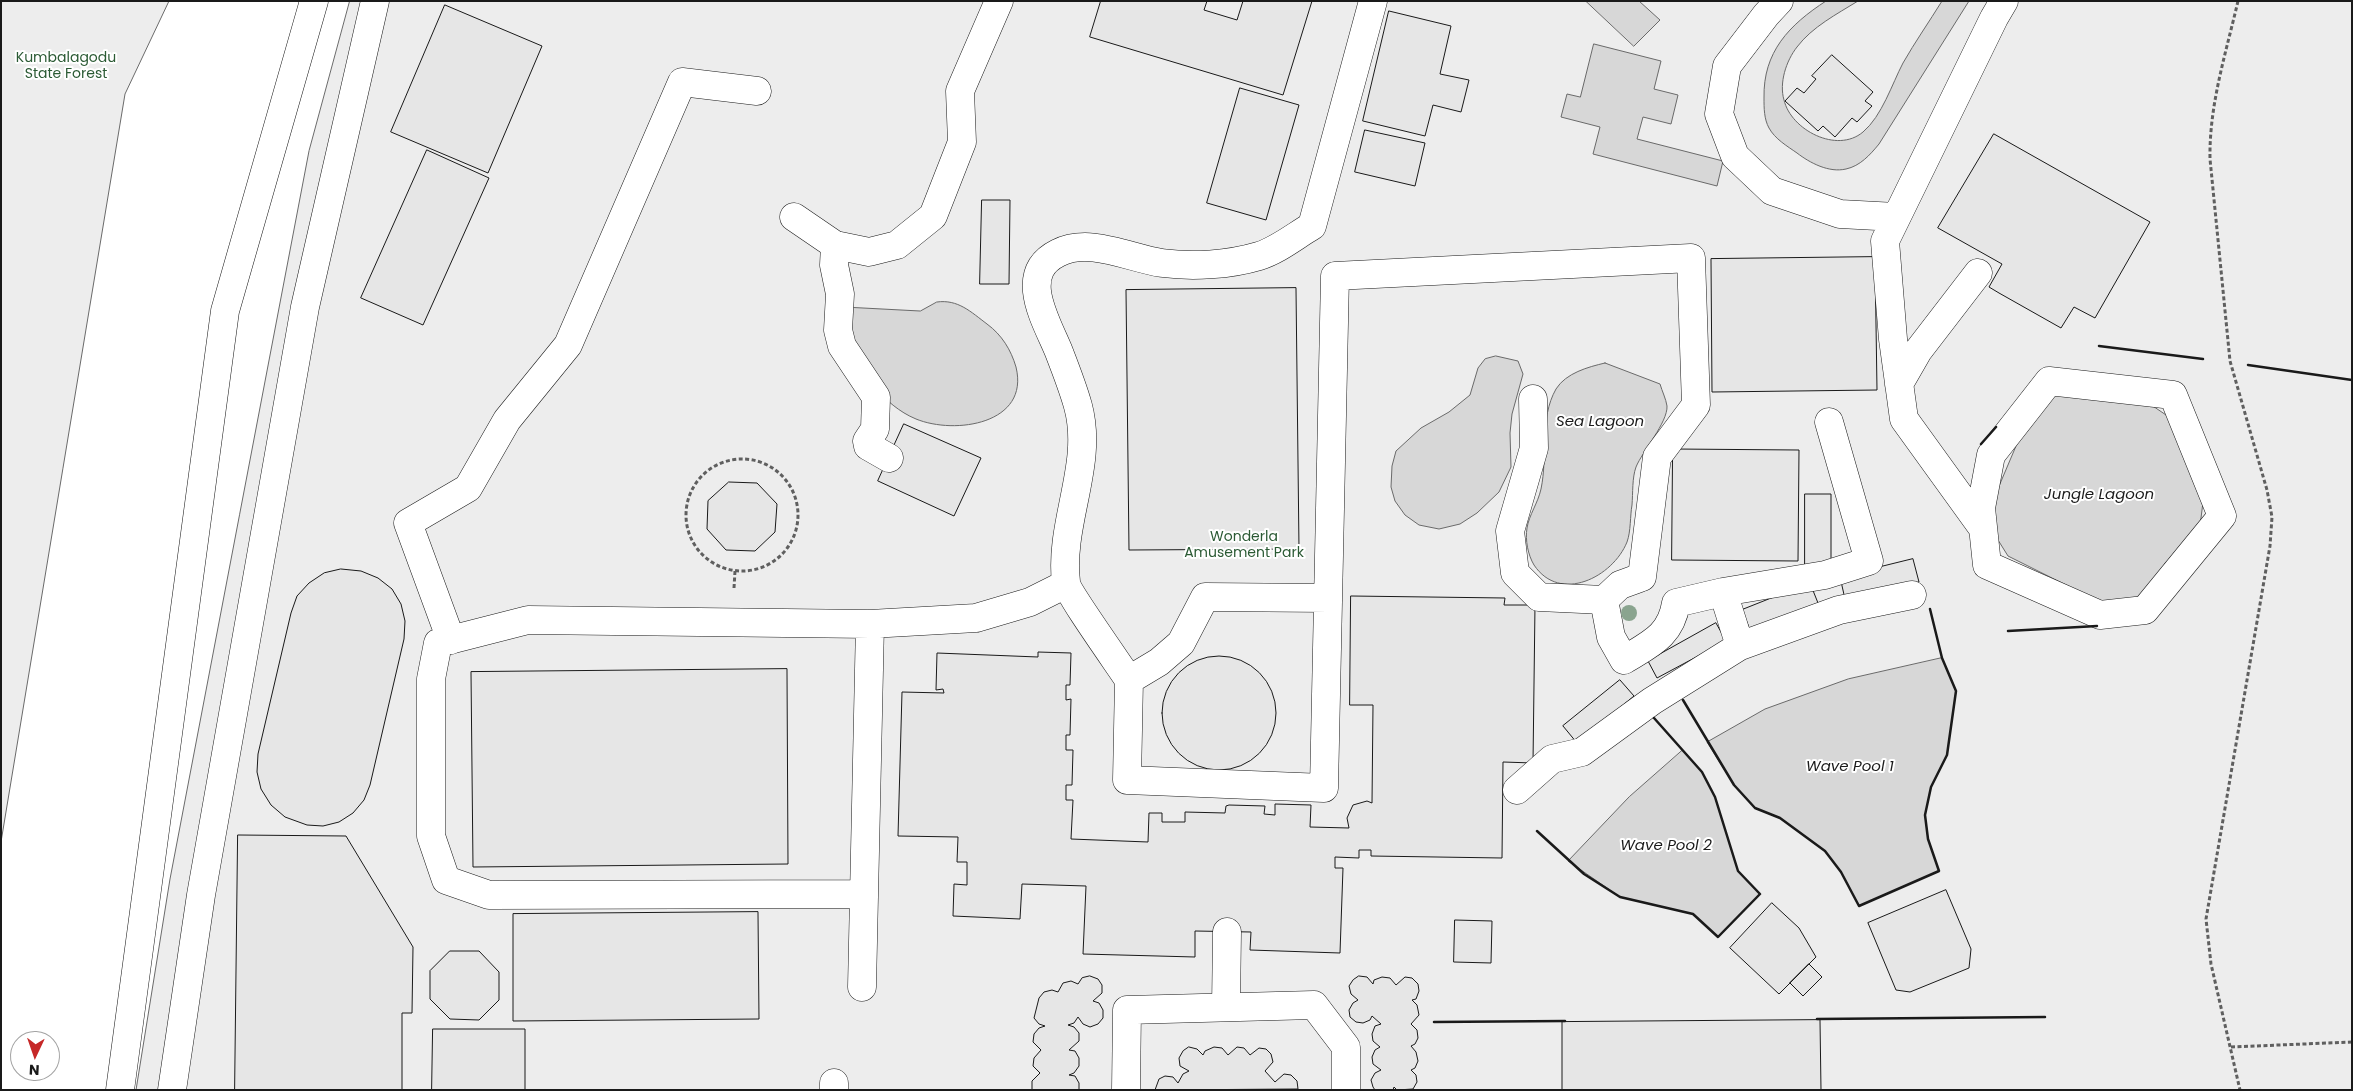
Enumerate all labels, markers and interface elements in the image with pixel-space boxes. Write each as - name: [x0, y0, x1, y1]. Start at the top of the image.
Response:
- park label: Kumbalagodu State Forest: [16, 50, 116, 82]
- water label: Sea Lagoon: [1556, 413, 1644, 431]
- water label: Jungle Lagoon: [2044, 486, 2154, 504]
- park label: Wonderla Amusement Park: [1184, 529, 1304, 562]
- water label: Wave Pool 1: [1806, 758, 1894, 776]
- water label: Wave Pool 2: [1620, 837, 1712, 855]
- north arrow: [10, 1031, 60, 1081]
- text: N: [28, 1060, 40, 1080]

